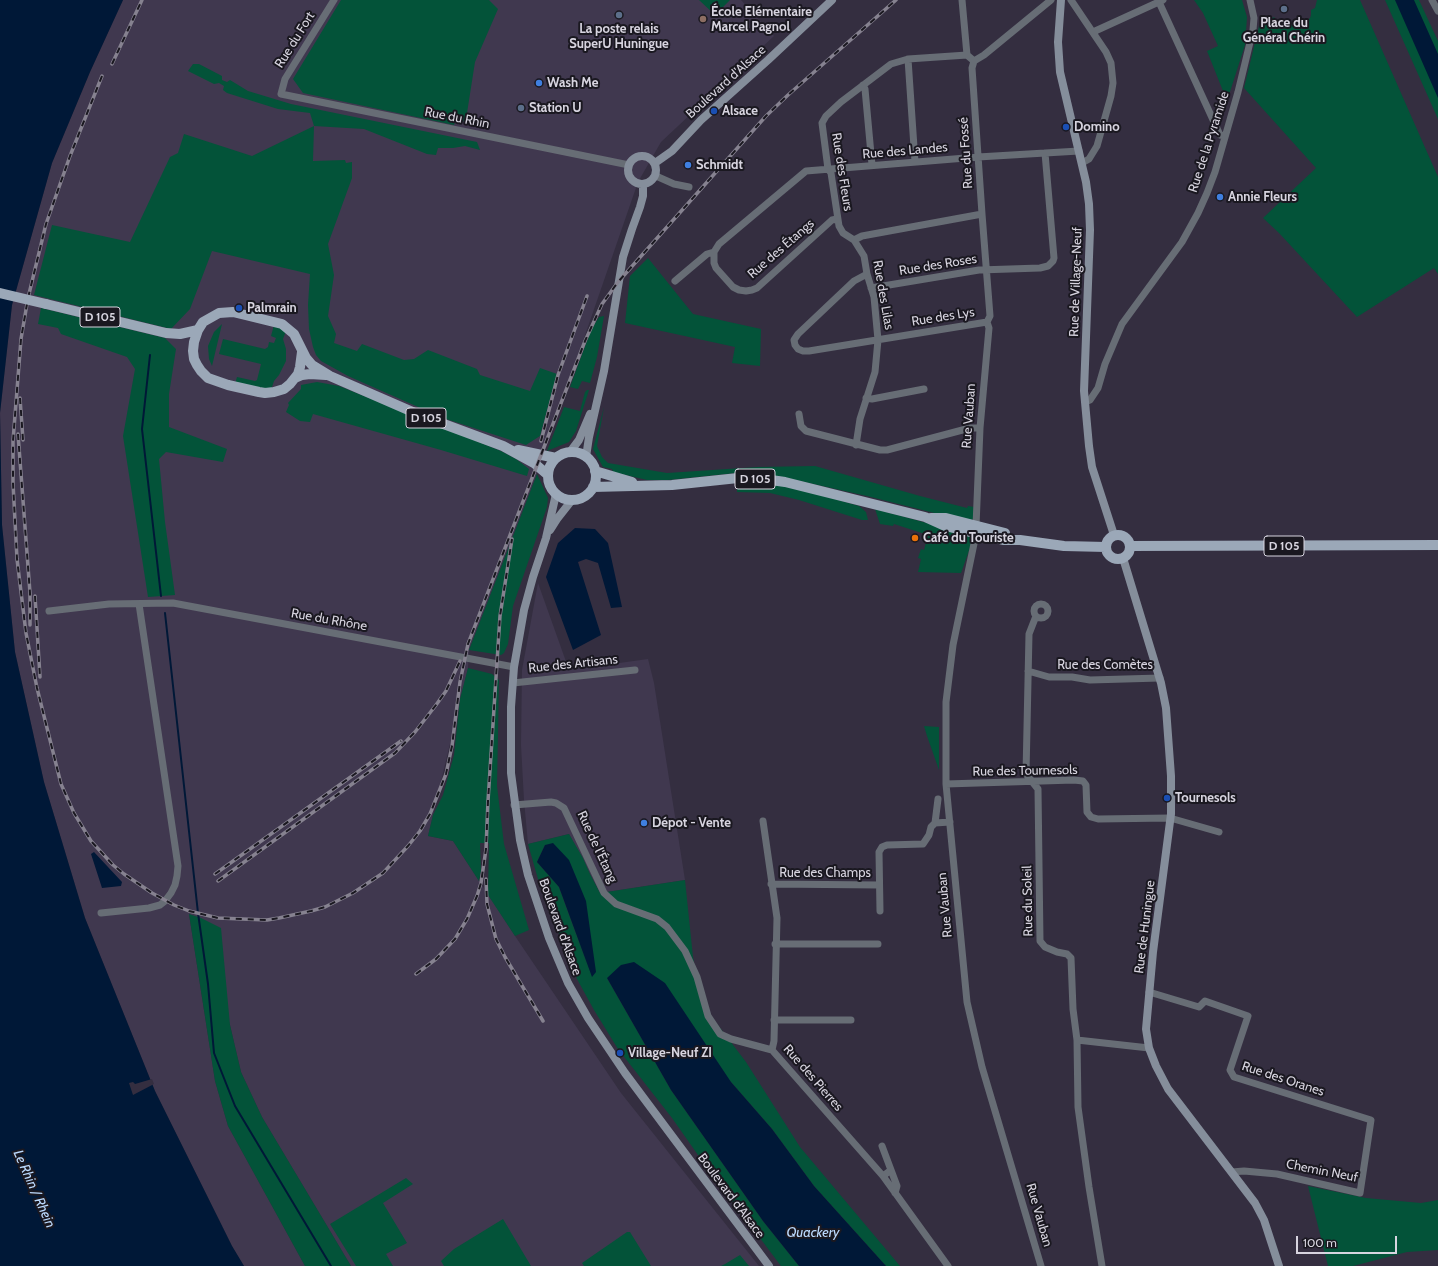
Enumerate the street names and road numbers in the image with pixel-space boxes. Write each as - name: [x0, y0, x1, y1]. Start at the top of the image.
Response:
- street label: Rue du Fort: [272, 9, 318, 71]
- street label: Boulevard d'Alsace: [683, 42, 769, 122]
- street label: Rue de la Pyramide: [1185, 89, 1233, 195]
- street label: Rue du Rhin: [423, 104, 491, 132]
- street label: Rue du Fossé: [956, 117, 976, 189]
- street label: Rue des Fleurs: [828, 132, 856, 212]
- street label: Rue des Landes: [862, 140, 948, 162]
- street label: Rue des Étangs: [745, 216, 817, 282]
- street label: Rue de Village-Neuf: [1066, 227, 1086, 337]
- street label: Rue des Roses: [898, 251, 978, 279]
- street label: Rue des Lilas: [869, 259, 897, 331]
- street label: Rue des Lys: [910, 304, 976, 330]
- road number: D 105: [80, 307, 120, 327]
- street label: Rue Vauban: [959, 383, 979, 449]
- road number: D 105: [406, 408, 446, 428]
- road number: D 105: [735, 469, 775, 489]
- road number: D 105: [1264, 536, 1304, 556]
- street label: Rue du Rhône: [290, 606, 368, 634]
- street label: Rue des Artisans: [528, 652, 618, 676]
- street label: Rue des Comètes: [1057, 657, 1153, 673]
- street label: Rue des Tournesols: [972, 762, 1078, 780]
- street label: Rue de l'Étang: [574, 809, 620, 885]
- street label: Rue des Champs: [779, 865, 871, 881]
- street label: Rue du Soleil: [1020, 865, 1036, 937]
- street label: Rue Vauban: [934, 872, 956, 938]
- street label: Boulevard d'Alsace: [535, 876, 585, 978]
- street label: Rue de Huningue: [1132, 879, 1158, 975]
- street label: Rue des Pierres: [780, 1042, 846, 1114]
- street label: Rue des Oranes: [1240, 1058, 1326, 1100]
- street label: Boulevard d'Alsace: [694, 1151, 768, 1241]
- street label: Chemin Neuf: [1285, 1156, 1359, 1186]
- street label: Rue Vauban: [1023, 1181, 1055, 1249]

